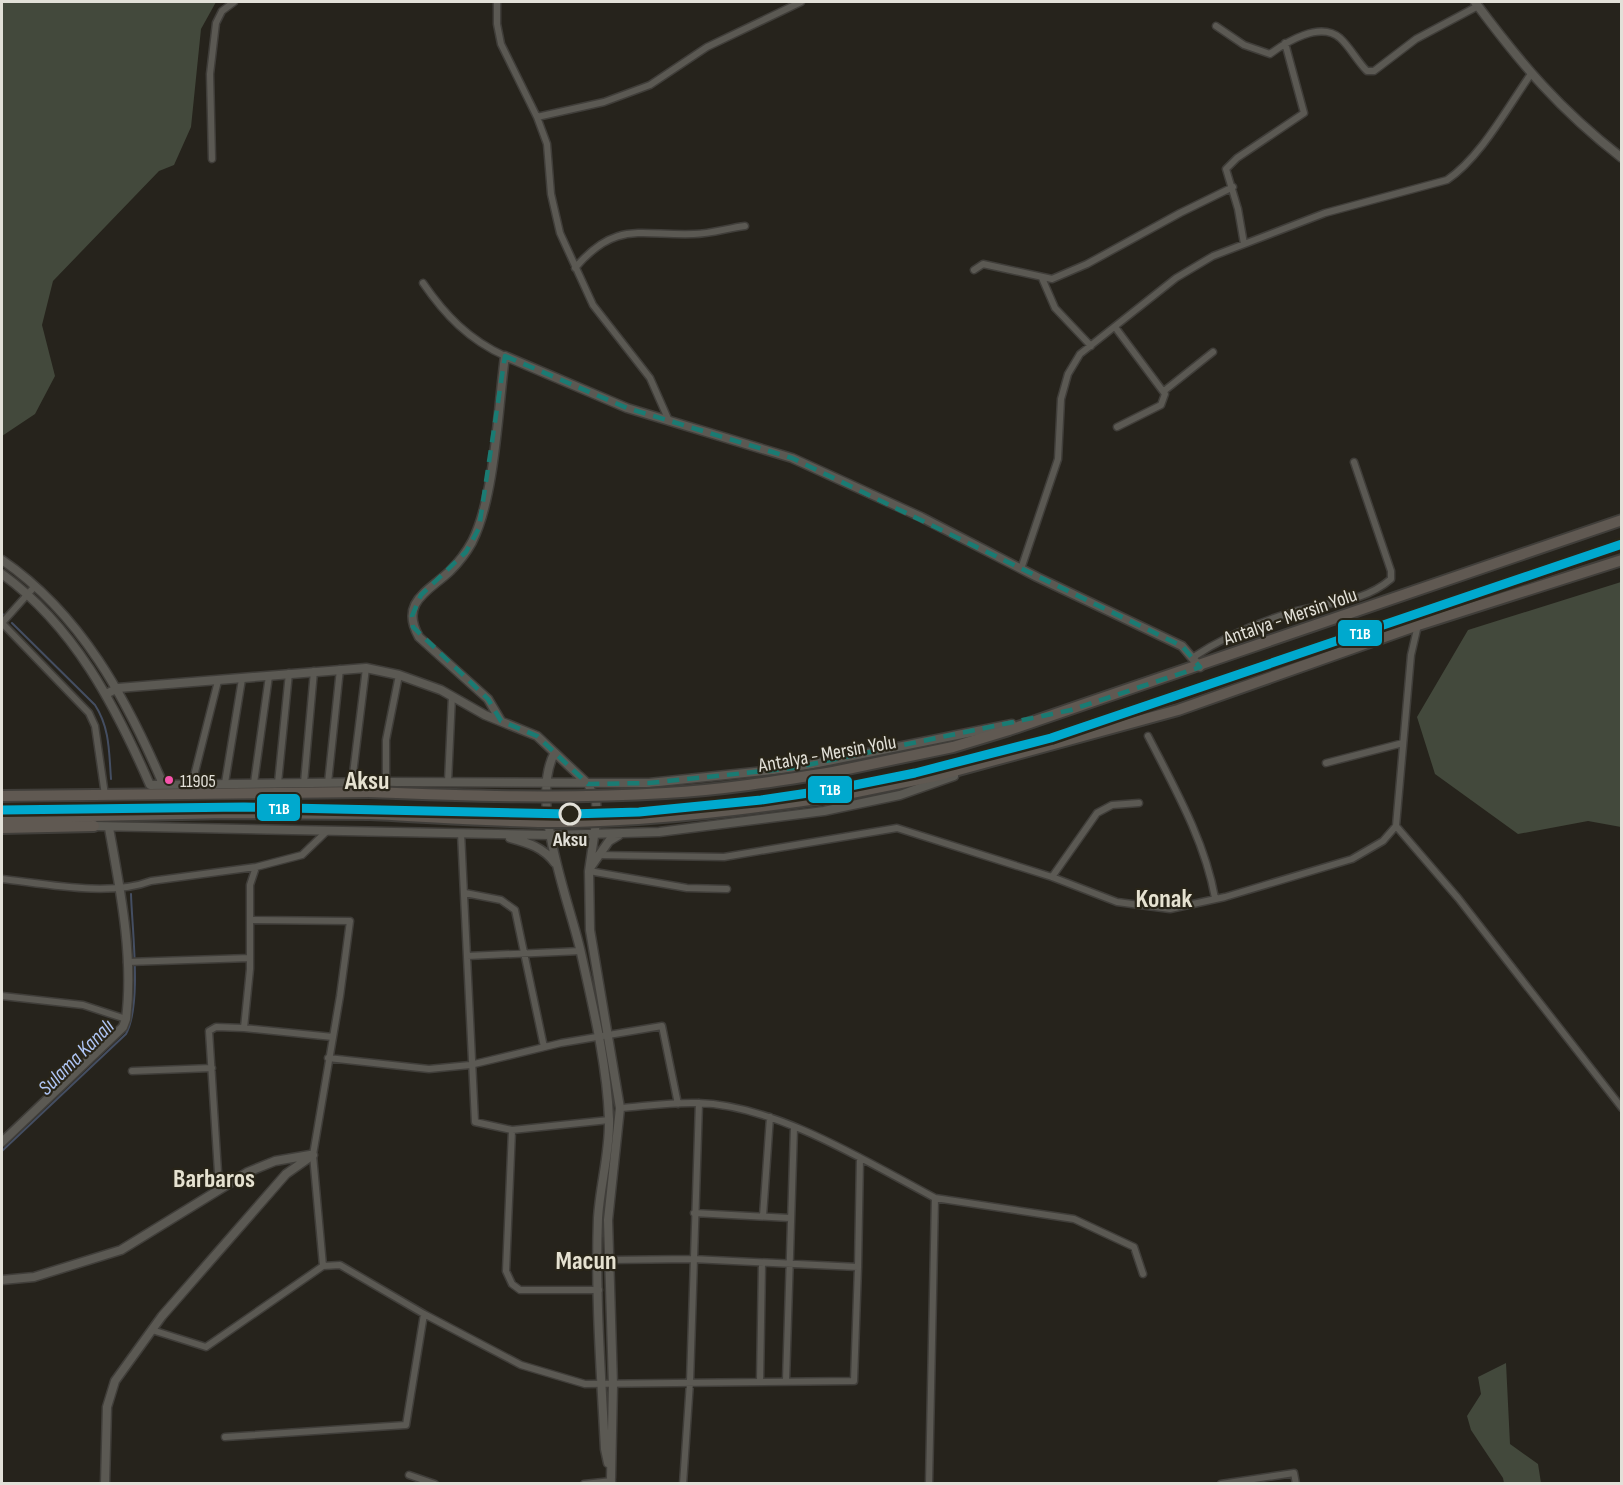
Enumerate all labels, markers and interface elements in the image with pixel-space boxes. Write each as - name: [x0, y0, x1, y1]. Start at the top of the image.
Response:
- street label: Antalya - Mersin Yolu: [1219, 583, 1360, 651]
- line badge: T1B: [1337, 619, 1383, 647]
- text: T1B: [1349, 625, 1371, 644]
- street label: Antalya - Mersin Yolu: [755, 730, 898, 778]
- district label: Aksu: [344, 766, 389, 797]
- place label: 11905: [180, 771, 216, 792]
- marker: 11905: [163, 774, 175, 786]
- line badge: T1B: [807, 775, 853, 804]
- text: T1B: [819, 781, 841, 800]
- line badge: T1B: [256, 793, 301, 822]
- text: T1B: [268, 800, 290, 819]
- marker: Aksu: [559, 803, 581, 825]
- place label: Aksu: [552, 828, 587, 852]
- district label: Konak: [1136, 884, 1192, 915]
- water label: Sulama Kanalı: [33, 1014, 120, 1101]
- district label: Barbaros: [173, 1164, 255, 1195]
- district label: Macun: [556, 1246, 616, 1277]

